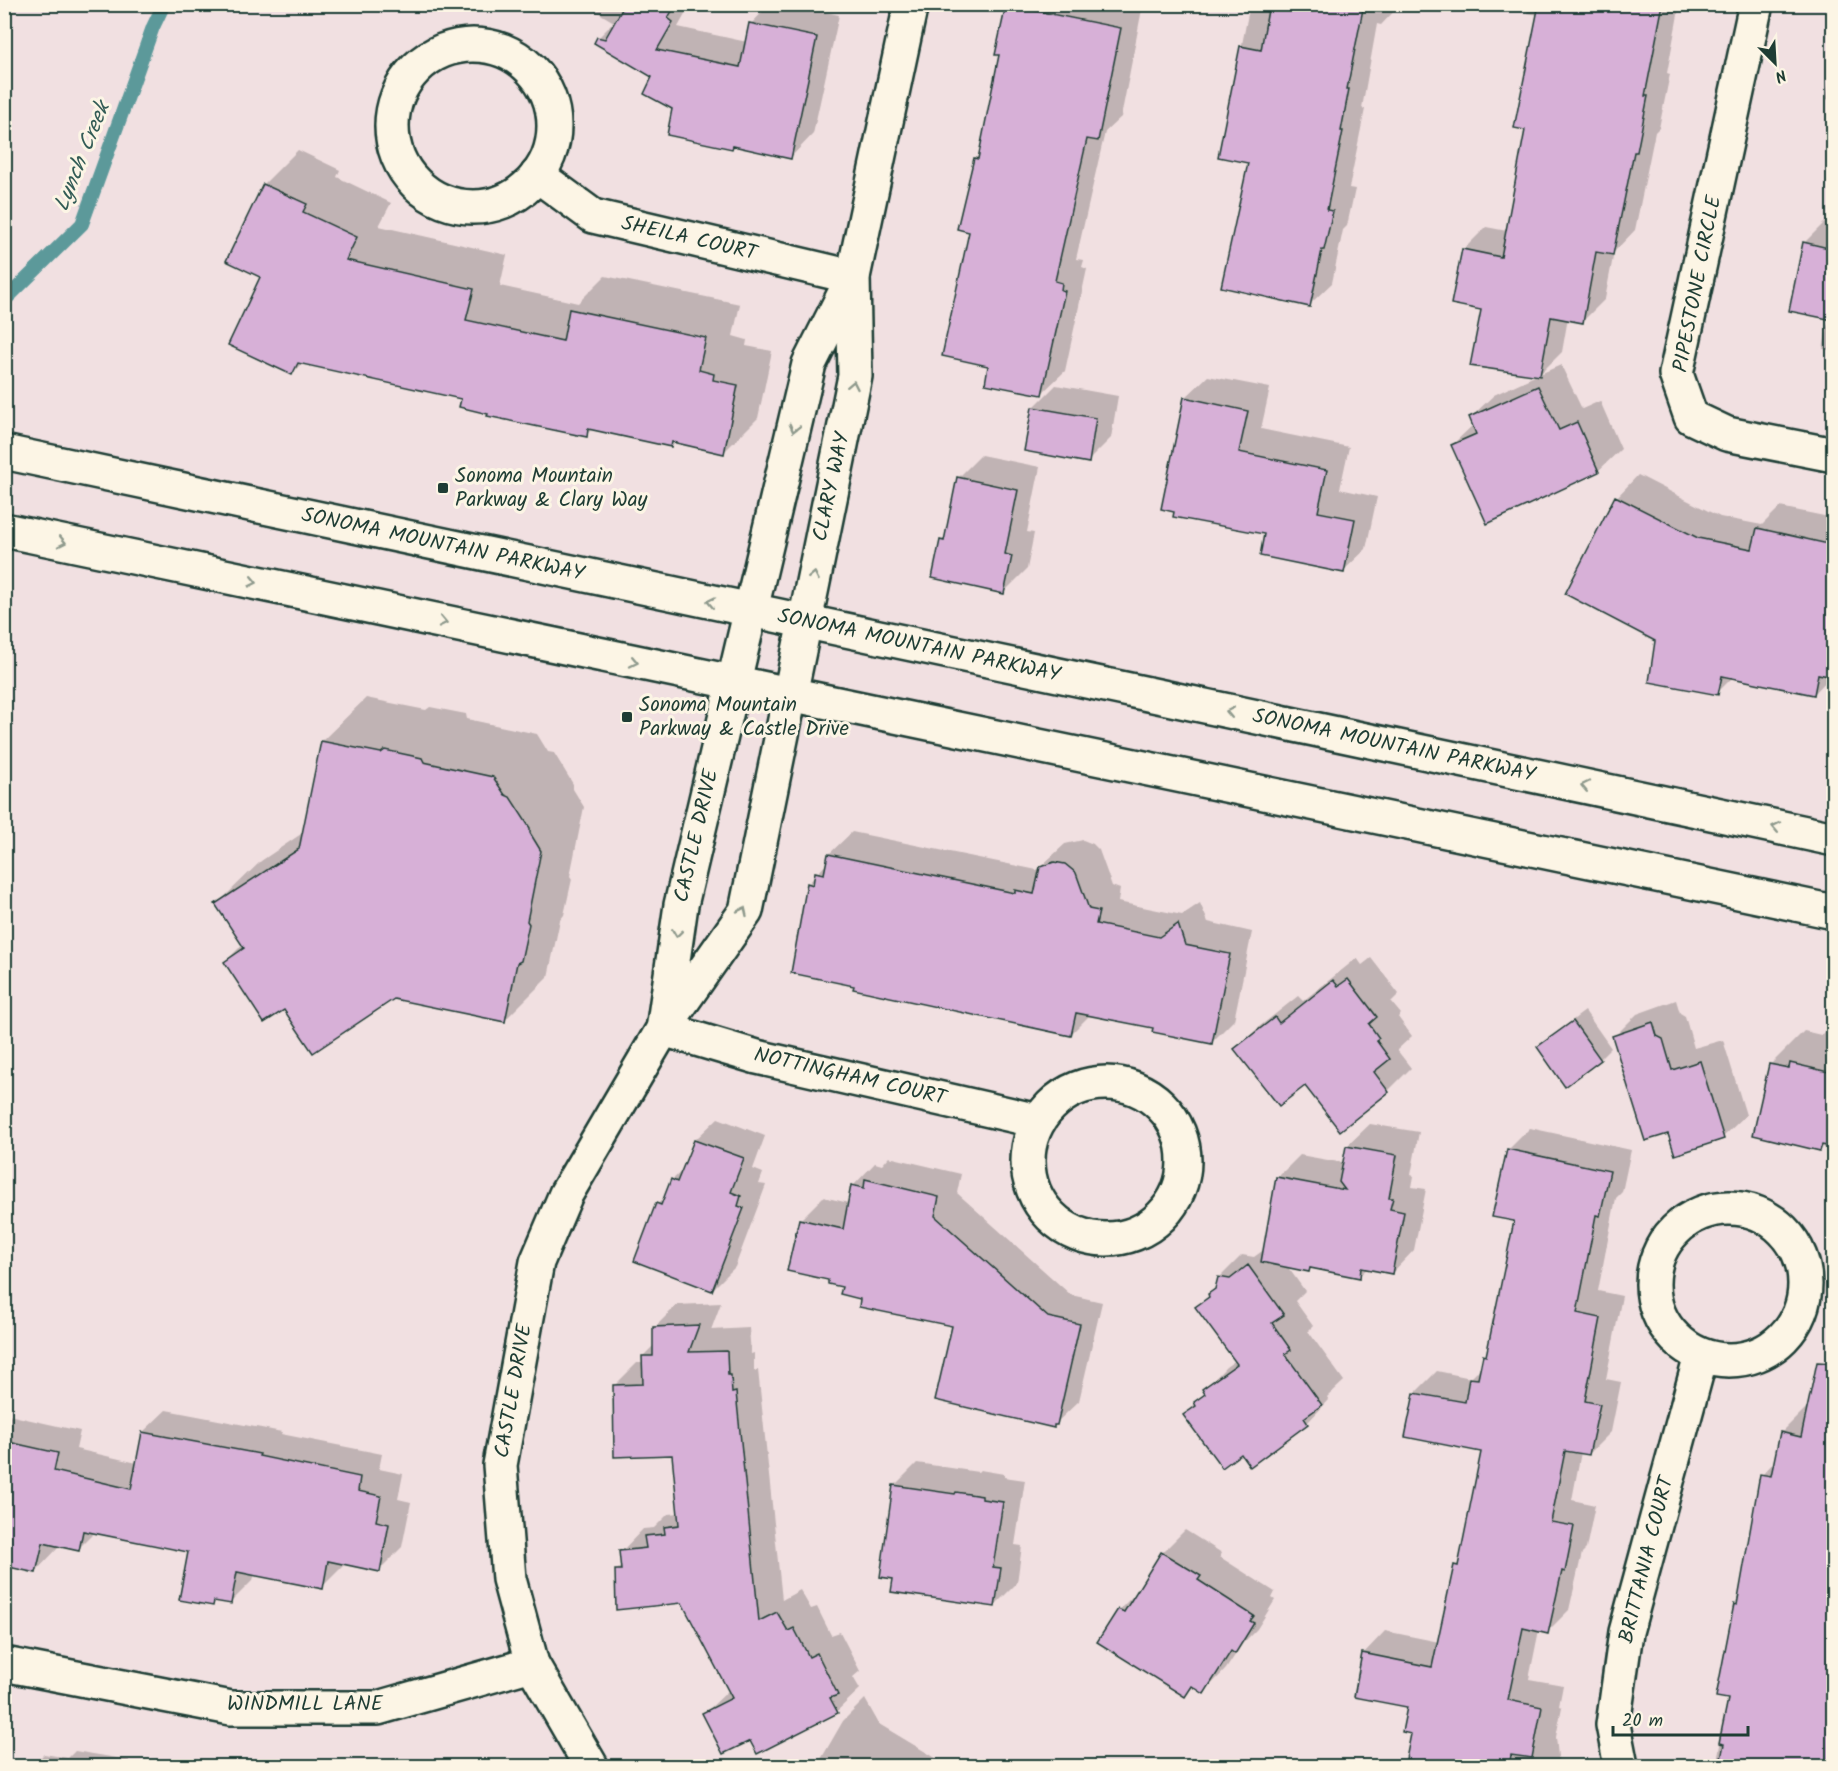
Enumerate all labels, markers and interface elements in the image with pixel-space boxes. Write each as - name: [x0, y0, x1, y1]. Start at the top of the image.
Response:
- north arrow: [1745, 33, 1805, 93]
- text: N: [1771, 62, 1790, 89]
- water label: Lynch Creek: [45, 94, 122, 217]
- street label: PIPESTONE CIRCLE: [1665, 192, 1731, 375]
- street label: SHEILA COURT: [618, 207, 762, 271]
- one-way arrow: [846, 380, 859, 390]
- one-way arrow: [788, 423, 801, 433]
- street label: CLARY WAY: [804, 428, 860, 545]
- place label: Sonoma Mountain Parkway & Clary Way: [455, 460, 648, 517]
- marker: Sonoma Mountain Parkway & Clary Way: [436, 481, 450, 495]
- street label: SONOMA MOUNTAIN PARKWAY: [299, 499, 588, 591]
- one-way arrow: [56, 535, 66, 548]
- one-way arrow: [807, 571, 820, 581]
- one-way arrow: [247, 575, 257, 588]
- one-way arrow: [706, 596, 716, 609]
- street label: SONOMA MOUNTAIN PARKWAY: [775, 600, 1064, 692]
- one-way arrow: [438, 615, 448, 628]
- one-way arrow: [629, 655, 639, 668]
- place label: Sonoma Mountain Parkway & Castle Drive: [639, 689, 849, 746]
- street label: SONOMA MOUNTAIN PARKWAY: [1250, 700, 1539, 792]
- one-way arrow: [1225, 706, 1235, 719]
- marker: Sonoma Mountain Parkway & Castle Drive: [620, 710, 634, 724]
- street label: CASTLE DRIVE: [666, 765, 728, 906]
- one-way arrow: [1581, 781, 1591, 794]
- one-way arrow: [1772, 821, 1782, 834]
- one-way arrow: [736, 907, 748, 918]
- one-way arrow: [671, 928, 683, 938]
- street label: NOTTINGHAM COURT: [751, 1039, 951, 1116]
- street label: CASTLE DRIVE: [486, 1321, 542, 1461]
- street label: BRITTANIA COURT: [1610, 1471, 1684, 1647]
- street label: WINDMILL LANE: [227, 1688, 384, 1721]
- scale bar: [1613, 1699, 1748, 1737]
- text: 20 m: [1622, 1707, 1663, 1736]

